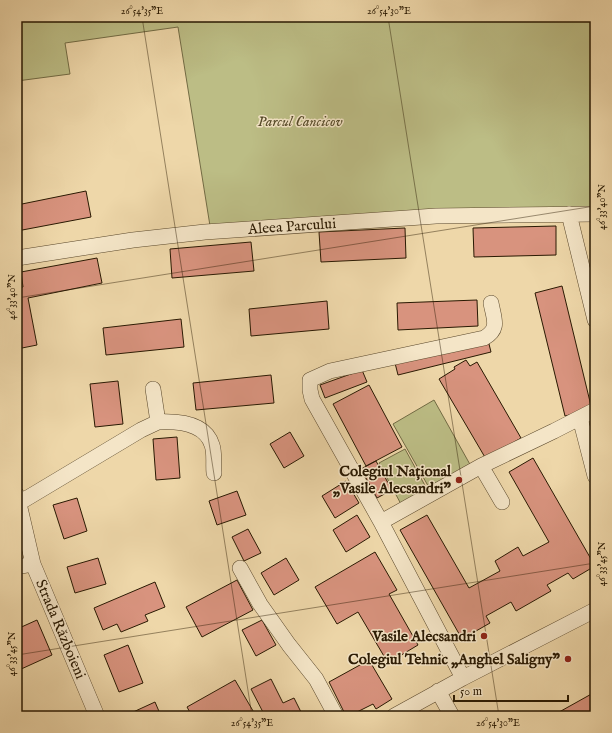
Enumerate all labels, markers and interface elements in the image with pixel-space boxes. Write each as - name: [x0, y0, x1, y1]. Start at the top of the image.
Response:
- text: 26°54'35"E: [121, 5, 163, 18]
- text: 26°54'30"E: [367, 5, 411, 18]
- park label: Parcul Cancicov: [258, 112, 343, 131]
- text: 46°33'40"N: [596, 184, 609, 230]
- street label: Aleea Parcului: [246, 214, 337, 239]
- text: 46°33'40"N: [6, 274, 19, 320]
- place label: Colegiul Național „Vasile Alecsandri”: [333, 462, 452, 498]
- marker: Colegiul Național „Vasile Alecsandri”: [454, 475, 464, 485]
- text: 46°33'45"N: [596, 541, 609, 586]
- street label: Strada Războieni: [31, 577, 90, 682]
- place label: Vasile Alecsandri: [371, 627, 476, 646]
- text: 46°33'45"N: [6, 631, 19, 676]
- marker: Vasile Alecsandri: [479, 631, 489, 641]
- place label: Colegiul Tehnic „Anghel Saligny”: [348, 650, 561, 669]
- marker: Colegiul Tehnic „Anghel Saligny”: [563, 654, 573, 664]
- scale bar: [454, 677, 568, 703]
- text: 50 m: [460, 684, 482, 699]
- text: 26°54'35"E: [231, 717, 273, 730]
- text: 26°54'30"E: [476, 717, 520, 730]

